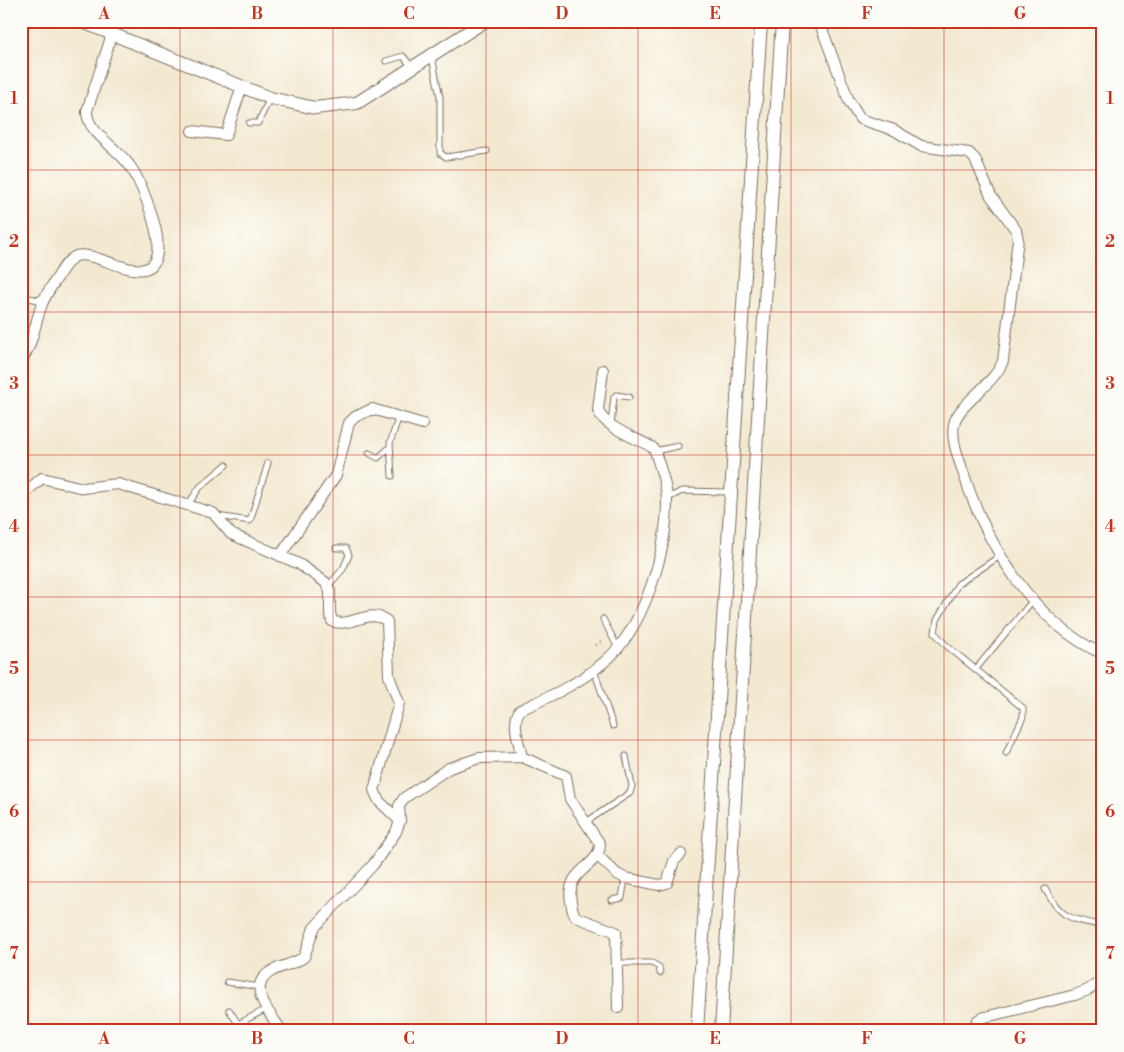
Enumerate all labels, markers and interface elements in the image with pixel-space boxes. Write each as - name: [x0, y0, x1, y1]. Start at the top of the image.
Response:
- text: A: [97, 4, 110, 24]
- text: B: [251, 4, 263, 24]
- text: C: [403, 4, 415, 24]
- text: D: [556, 4, 569, 24]
- text: E: [709, 4, 721, 24]
- text: F: [861, 4, 873, 24]
- text: G: [1014, 4, 1027, 24]
- text: 1: [10, 89, 18, 109]
- text: 1: [1106, 89, 1114, 109]
- text: 2: [9, 232, 19, 252]
- text: 2: [1105, 232, 1115, 252]
- text: 3: [9, 374, 19, 394]
- text: 3: [1105, 374, 1115, 394]
- text: 4: [9, 517, 20, 537]
- text: 4: [1105, 517, 1116, 537]
- text: 5: [9, 659, 19, 679]
- text: 5: [1105, 659, 1115, 679]
- text: 6: [9, 802, 19, 822]
- text: 6: [1105, 802, 1115, 822]
- text: 7: [9, 944, 19, 964]
- text: 7: [1105, 944, 1115, 964]
- text: A: [97, 1029, 110, 1049]
- text: B: [251, 1029, 263, 1049]
- text: C: [403, 1029, 415, 1049]
- text: D: [556, 1029, 569, 1049]
- text: E: [709, 1029, 721, 1049]
- text: F: [861, 1029, 873, 1049]
- text: G: [1014, 1029, 1027, 1049]

